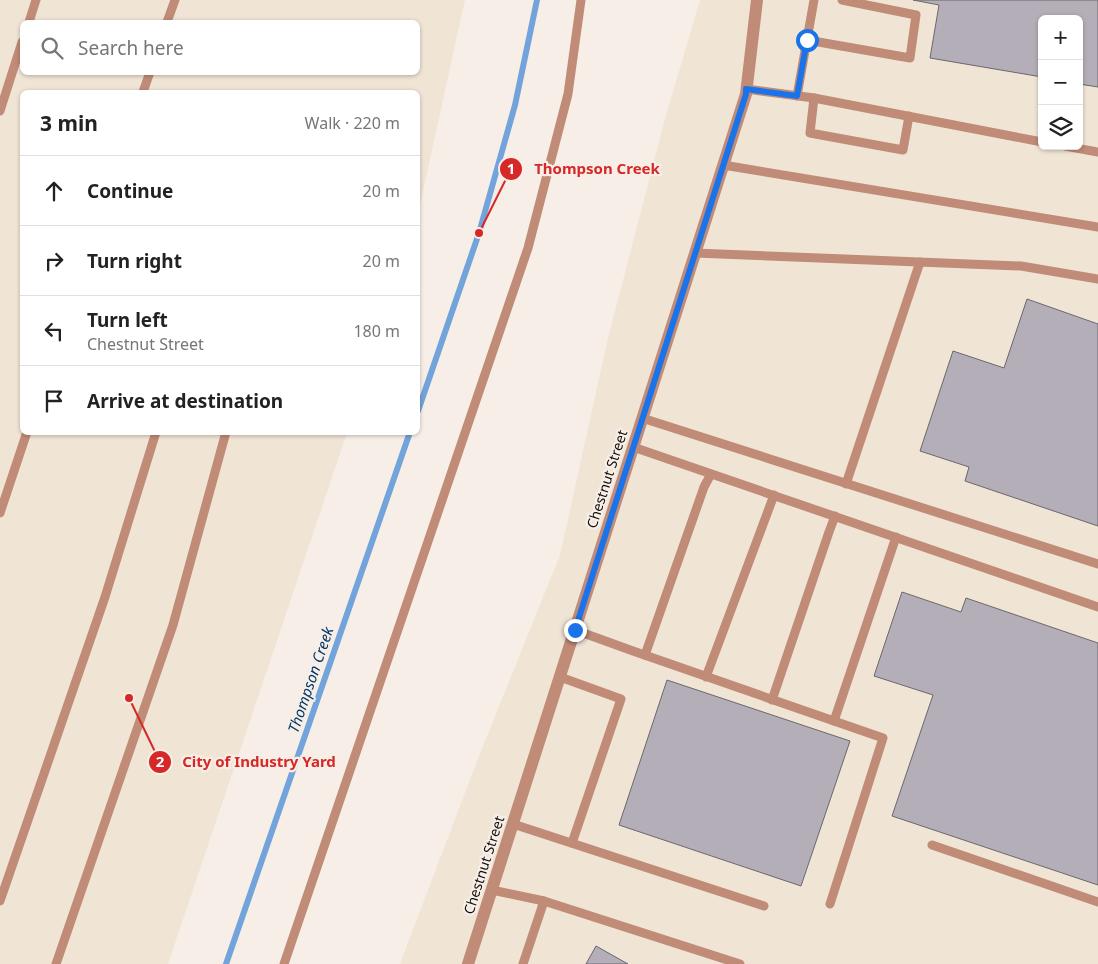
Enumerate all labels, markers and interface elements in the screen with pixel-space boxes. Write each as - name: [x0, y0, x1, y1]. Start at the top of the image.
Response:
- map controls: [1038, 15, 1083, 150]
- button: +: [1038, 15, 1083, 60]
- search box: [20, 20, 420, 75]
- route start: [796, 29, 819, 52]
- icon: search: [38, 34, 66, 62]
- text: Search here: [78, 35, 184, 61]
- button: −: [1038, 60, 1083, 105]
- button: layers: [1038, 105, 1083, 150]
- text: 3 min: [40, 109, 98, 137]
- text: Walk · 220 m: [305, 112, 400, 134]
- callout: Thompson Creek: [499, 154, 670, 184]
- text: 1: [507, 158, 515, 178]
- text: Thompson Creek: [534, 158, 661, 178]
- icon: ahead: [40, 177, 68, 205]
- text: Continue: [87, 178, 173, 204]
- text: 20 m: [363, 180, 400, 202]
- icon: right: [40, 247, 68, 275]
- text: Turn right: [87, 248, 182, 274]
- text: 20 m: [363, 250, 400, 272]
- text: Turn left: [87, 307, 168, 333]
- icon: left: [40, 317, 68, 345]
- text: 180 m: [353, 320, 400, 342]
- text: Chestnut Street: [87, 333, 204, 355]
- icon: arrive: [40, 387, 68, 415]
- text: Arrive at destination: [87, 388, 283, 414]
- street label: Chestnut Street: [582, 427, 631, 530]
- route end: [564, 619, 587, 642]
- water label: Thompson Creek: [283, 623, 338, 735]
- callout: City of Industry Yard: [147, 747, 346, 777]
- text: 2: [156, 751, 165, 771]
- text: City of Industry Yard: [182, 751, 336, 771]
- street label: Chestnut Street: [459, 813, 508, 916]

